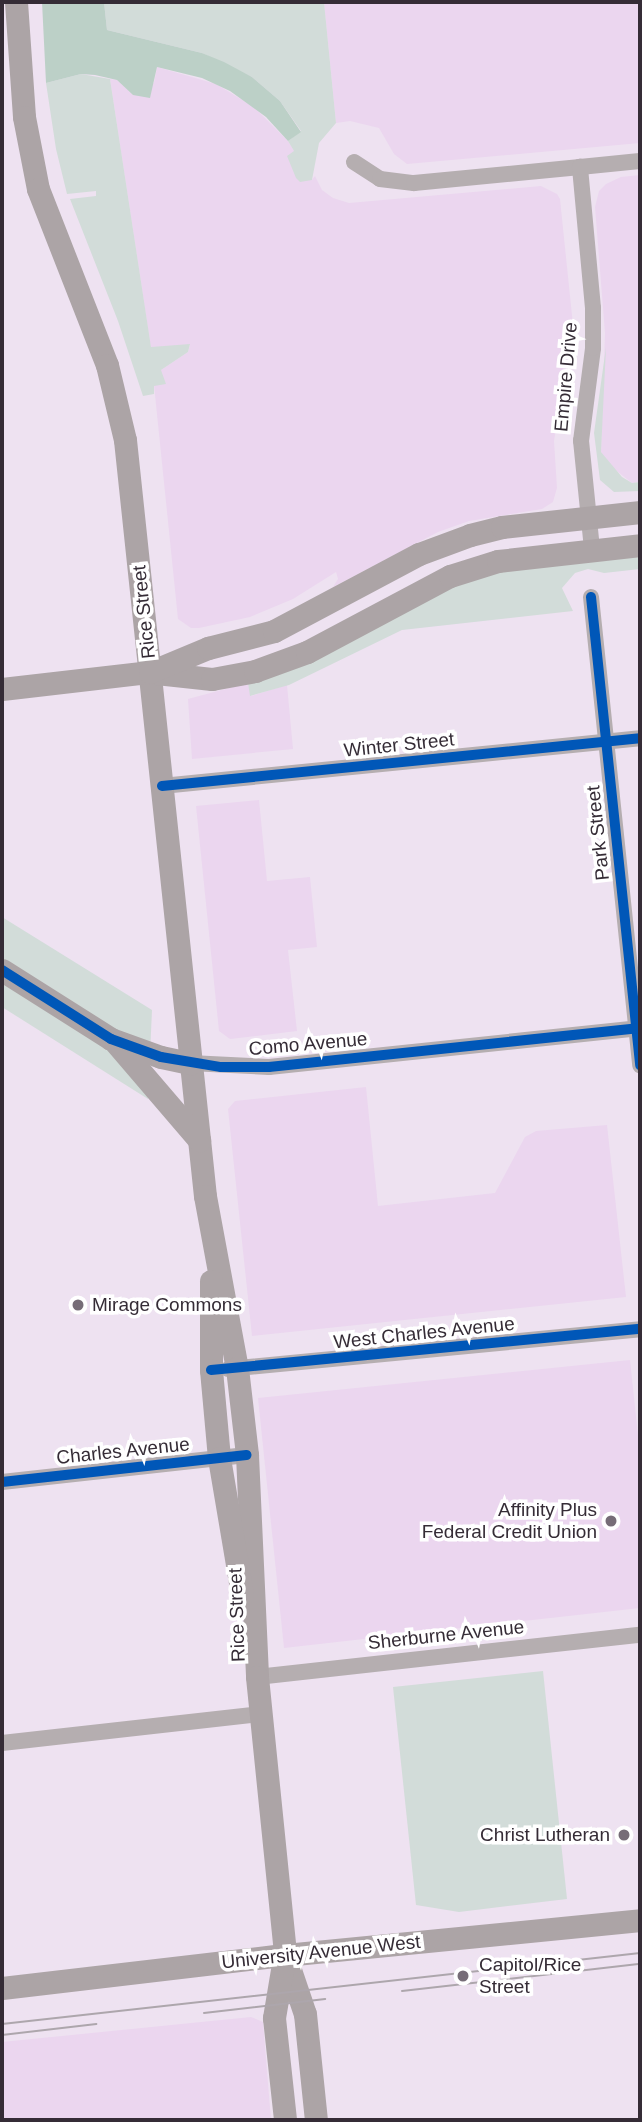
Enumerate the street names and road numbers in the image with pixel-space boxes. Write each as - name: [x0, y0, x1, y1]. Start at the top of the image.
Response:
- street label: Empire Drive: [550, 321, 582, 433]
- street label: Rice Street: [128, 564, 160, 660]
- street label: Winter Street: [343, 728, 455, 762]
- street label: Park Street: [582, 785, 614, 881]
- street label: Como Avenue: [247, 1027, 369, 1061]
- street label: West Charles Avenue: [332, 1312, 516, 1354]
- street label: Charles Avenue: [55, 1433, 191, 1469]
- street label: Rice Street: [224, 1568, 250, 1662]
- street label: Sherburne Avenue: [366, 1615, 526, 1655]
- street label: University Avenue West: [220, 1930, 422, 1974]

